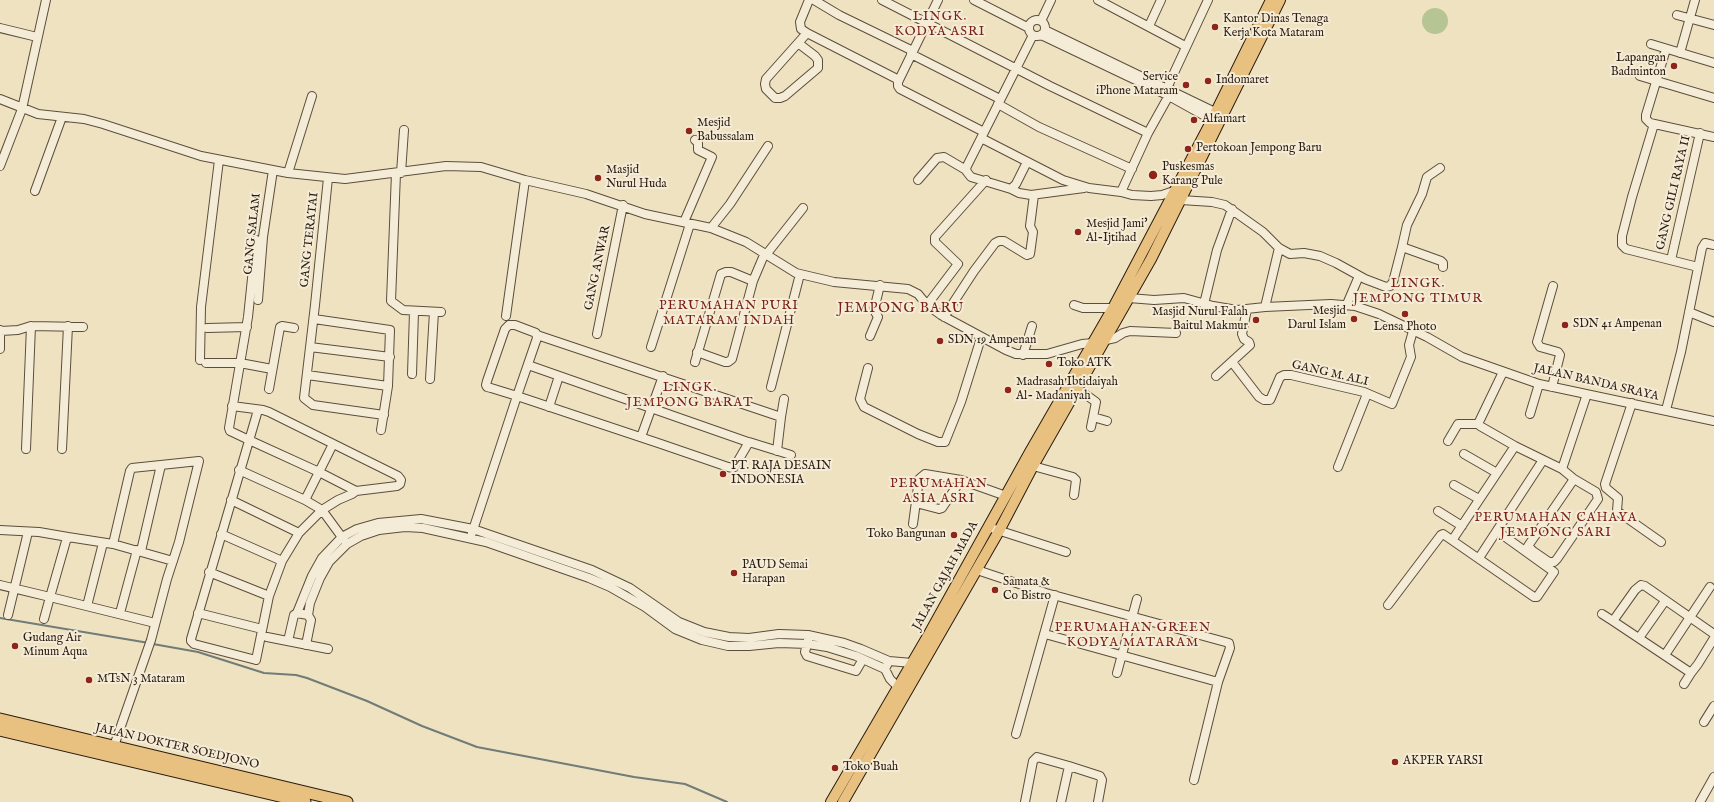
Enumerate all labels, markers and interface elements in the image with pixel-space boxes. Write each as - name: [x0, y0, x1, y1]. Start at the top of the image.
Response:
- district label: LINGK. KODYA ASRI: [895, 9, 985, 40]
- place label: Kantor Dinas Tenaga Kerja Kota Mataram: [1223, 13, 1329, 41]
- marker: Kantor Dinas Tenaga Kerja Kota Mataram: [1210, 22, 1220, 32]
- place label: Lapangan Badminton: [1611, 52, 1666, 80]
- marker: Lapangan Badminton: [1669, 61, 1679, 71]
- place label: Service iPhone Mataram: [1096, 71, 1178, 99]
- place label: Indomaret: [1216, 74, 1269, 88]
- marker: Indomaret: [1203, 76, 1213, 86]
- marker: Service iPhone Mataram: [1181, 80, 1191, 90]
- place label: Alfamart: [1202, 113, 1246, 127]
- marker: Alfamart: [1189, 115, 1199, 125]
- place label: Mesjid Babussalam: [697, 117, 754, 145]
- marker: Mesjid Babussalam: [684, 126, 694, 136]
- street label: GANG GILI RAYA II: [1654, 134, 1694, 252]
- place label: Pertokoan Jempong Baru: [1196, 142, 1322, 156]
- marker: Pertokoan Jempong Baru: [1183, 144, 1193, 154]
- place label: Puskesmas Karang Pule: [1162, 161, 1223, 189]
- place label: Masjid Nurul Huda: [606, 164, 667, 192]
- marker: Puskesmas Karang Pule: [1147, 169, 1159, 181]
- marker: Masjid Nurul Huda: [593, 173, 603, 183]
- street label: GANG SALAM: [242, 192, 264, 276]
- street label: GANG TERATAI: [298, 192, 322, 288]
- place label: Mesjid Jami' Al-Ijtihad: [1086, 218, 1147, 246]
- street label: GANG ANWAR: [582, 224, 614, 312]
- marker: Mesjid Jami' Al-Ijtihad: [1073, 227, 1083, 237]
- district label: LINGK. JEMPONG TIMUR: [1353, 276, 1483, 307]
- district label: PERUMAHAN PURI MATARAM INDAH: [659, 298, 799, 329]
- district label: JEMPONG BARU: [838, 301, 964, 317]
- place label: Mesjid Darul Islam: [1288, 305, 1346, 333]
- place label: Masjid Nurul Falah Baitul Makmur: [1152, 306, 1248, 334]
- marker: Lensa Photo: [1400, 309, 1410, 319]
- marker: Mesjid Darul Islam: [1349, 314, 1359, 324]
- marker: Masjid Nurul Falah Baitul Makmur: [1251, 315, 1261, 325]
- place label: SDN 41 Ampenan: [1573, 318, 1662, 332]
- marker: SDN 41 Ampenan: [1560, 320, 1570, 330]
- place label: Lensa Photo: [1374, 321, 1436, 335]
- place label: SDN 19 Ampenan: [948, 334, 1036, 348]
- marker: SDN 19 Ampenan: [935, 336, 945, 346]
- place label: Toko ATK: [1057, 357, 1112, 371]
- street label: GANG M. ALI: [1290, 358, 1370, 390]
- marker: Toko ATK: [1044, 359, 1054, 369]
- street label: JALAN BANDA SRAYA: [1532, 362, 1660, 404]
- place label: Madrasah Ibtidaiyah Al- Madaniyah: [1016, 376, 1118, 404]
- district label: LINGK. JEMPONG BARAT: [626, 380, 754, 411]
- marker: Madrasah Ibtidaiyah Al- Madaniyah: [1003, 385, 1013, 395]
- place label: PT. RAJA DESAIN INDONESIA: [731, 460, 831, 488]
- marker: PT. RAJA DESAIN INDONESIA: [718, 469, 728, 479]
- district label: PERUMAHAN ASIA ASRI: [890, 476, 988, 507]
- district label: PERUMAHAN CAHAYA JEMPONG SARI: [1474, 510, 1638, 541]
- street label: JALAN GAJAH MADA: [910, 519, 982, 633]
- place label: Toko Bangunan: [866, 528, 946, 542]
- marker: Toko Bangunan: [949, 530, 959, 540]
- place label: PAUD Semai Harapan: [742, 559, 808, 587]
- marker: PAUD Semai Harapan: [729, 568, 739, 578]
- place label: Samata & Co Bistro: [1003, 576, 1051, 604]
- marker: Samata & Co Bistro: [990, 585, 1000, 595]
- district label: PERUMAHAN GREEN KODYA MATARAM: [1055, 620, 1211, 651]
- place label: Gudang Air Minum Aqua: [23, 632, 87, 660]
- marker: Gudang Air Minum Aqua: [10, 641, 20, 651]
- place label: MTsN 3 Mataram: [97, 673, 185, 687]
- marker: MTsN 3 Mataram: [84, 675, 94, 685]
- street label: JALAN DOKTER SOEDJONO: [94, 721, 260, 773]
- place label: AKPER YARSI: [1403, 755, 1483, 769]
- marker: AKPER YARSI: [1390, 757, 1400, 767]
- place label: Toko Buah: [843, 761, 898, 775]
- marker: Toko Buah: [830, 763, 840, 773]

